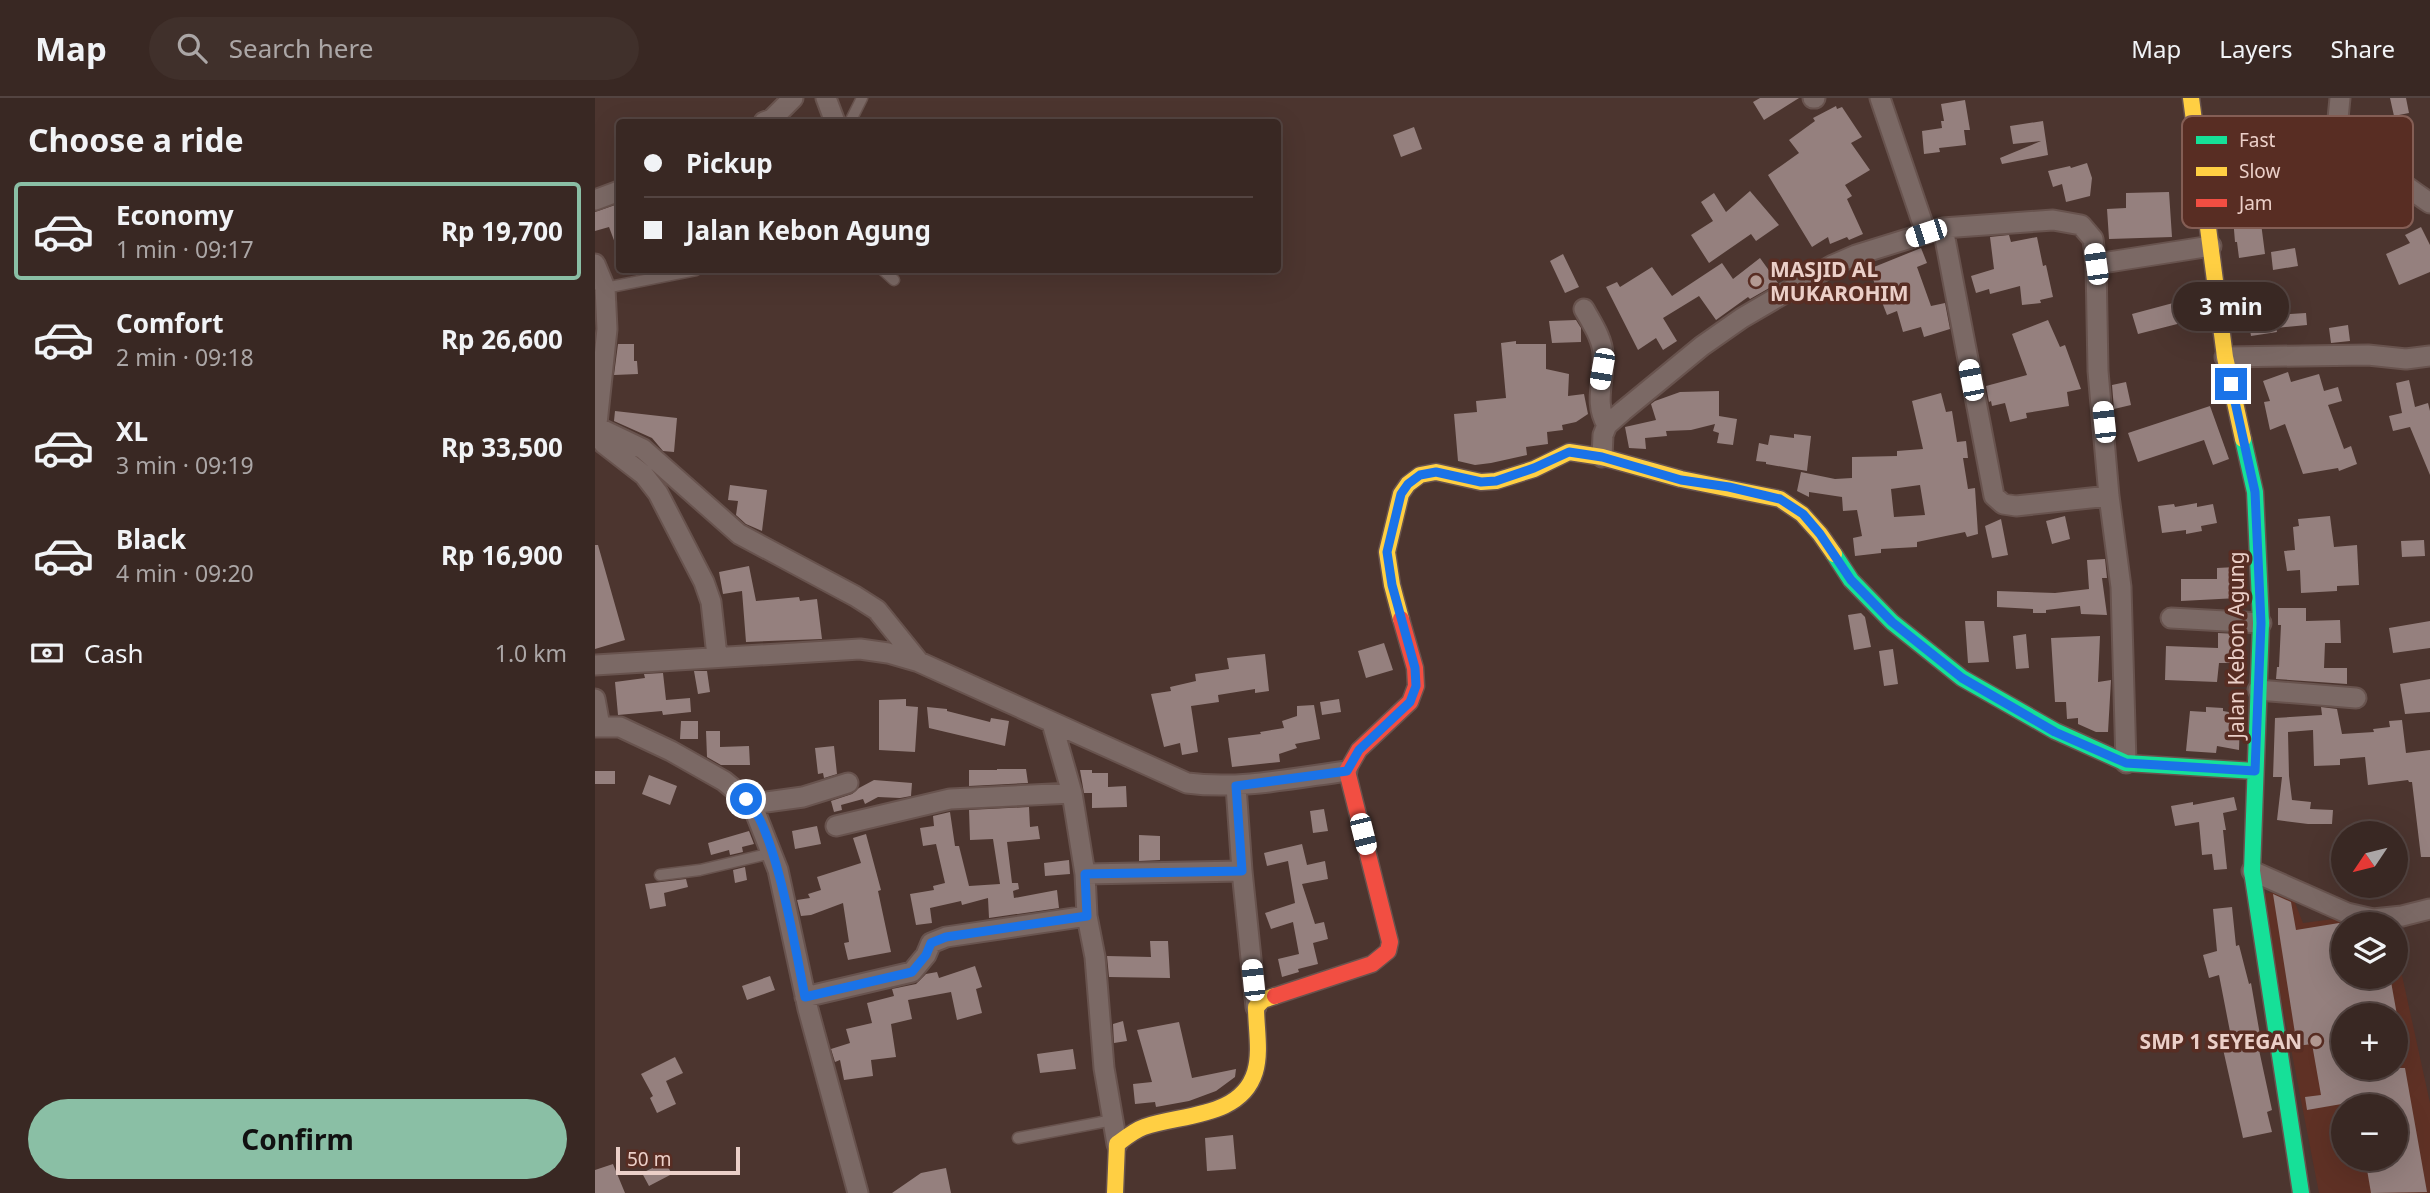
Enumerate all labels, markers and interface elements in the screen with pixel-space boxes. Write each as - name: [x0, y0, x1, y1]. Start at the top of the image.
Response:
- search box: [149, 17, 639, 80]
- text: Map: [35, 26, 107, 71]
- icon: search: [173, 29, 211, 67]
- text: Search here: [229, 30, 373, 66]
- text: Map: [2131, 32, 2181, 65]
- text: Layers: [2219, 32, 2293, 65]
- text: Share: [2331, 32, 2395, 65]
- legend: [2182, 116, 2413, 228]
- text: Choose a ride: [28, 118, 244, 161]
- text: Fast: [2239, 127, 2276, 153]
- text: Pickup: [686, 145, 773, 181]
- text: Slow: [2239, 158, 2280, 184]
- text: Jam: [2237, 190, 2273, 216]
- text: Economy: [116, 197, 234, 233]
- icon: car: [32, 200, 95, 263]
- text: Jalan Kebon Agung: [686, 212, 931, 248]
- text: Rp 19,700: [441, 213, 563, 249]
- car: [1903, 217, 1950, 249]
- text: 1 min · 09:17: [116, 233, 254, 265]
- car: [2083, 242, 2110, 286]
- place label: MASJID AL MUKAROHIM: [1770, 255, 1909, 307]
- marker: MASJID AL MUKAROHIM: [1748, 273, 1764, 289]
- callout: 3 min: [2173, 282, 2289, 331]
- text: 3 min: [2199, 290, 2263, 322]
- text: Comfort: [116, 305, 224, 341]
- icon: car: [32, 308, 95, 371]
- text: Rp 26,600: [441, 321, 563, 357]
- text: 2 min · 09:18: [116, 341, 254, 373]
- car: [1589, 346, 1616, 392]
- car: [1957, 357, 1986, 403]
- route end: [2215, 368, 2247, 400]
- car: [2092, 400, 2117, 444]
- text: XL: [116, 413, 148, 449]
- icon: car: [32, 416, 95, 479]
- text: Rp 33,500: [441, 429, 563, 465]
- text: 3 min · 09:19: [116, 449, 254, 481]
- text: Black: [116, 521, 186, 557]
- icon: car: [32, 524, 95, 587]
- text: Rp 16,900: [441, 537, 563, 573]
- street label: Jalan Kebon Agung: [2222, 551, 2250, 741]
- text: 4 min · 09:20: [116, 557, 254, 589]
- icon: cash: [28, 634, 66, 672]
- text: Cash: [84, 635, 144, 671]
- text: 1.0 km: [495, 637, 567, 669]
- route start: [730, 783, 762, 815]
- car: [1348, 811, 1379, 857]
- north arrow: [2331, 821, 2408, 898]
- map controls: [2331, 821, 2408, 1171]
- button: layers: [2331, 912, 2408, 989]
- car: [1241, 958, 1266, 1002]
- button: +: [2331, 1003, 2408, 1080]
- place label: SMP 1 SEYEGAN: [2140, 1027, 2302, 1055]
- marker: SMP 1 SEYEGAN: [2308, 1033, 2324, 1049]
- button: −: [2331, 1094, 2408, 1171]
- button: Confirm: [28, 1099, 567, 1179]
- scale bar: [616, 1144, 740, 1176]
- text: 50 m: [627, 1146, 671, 1172]

